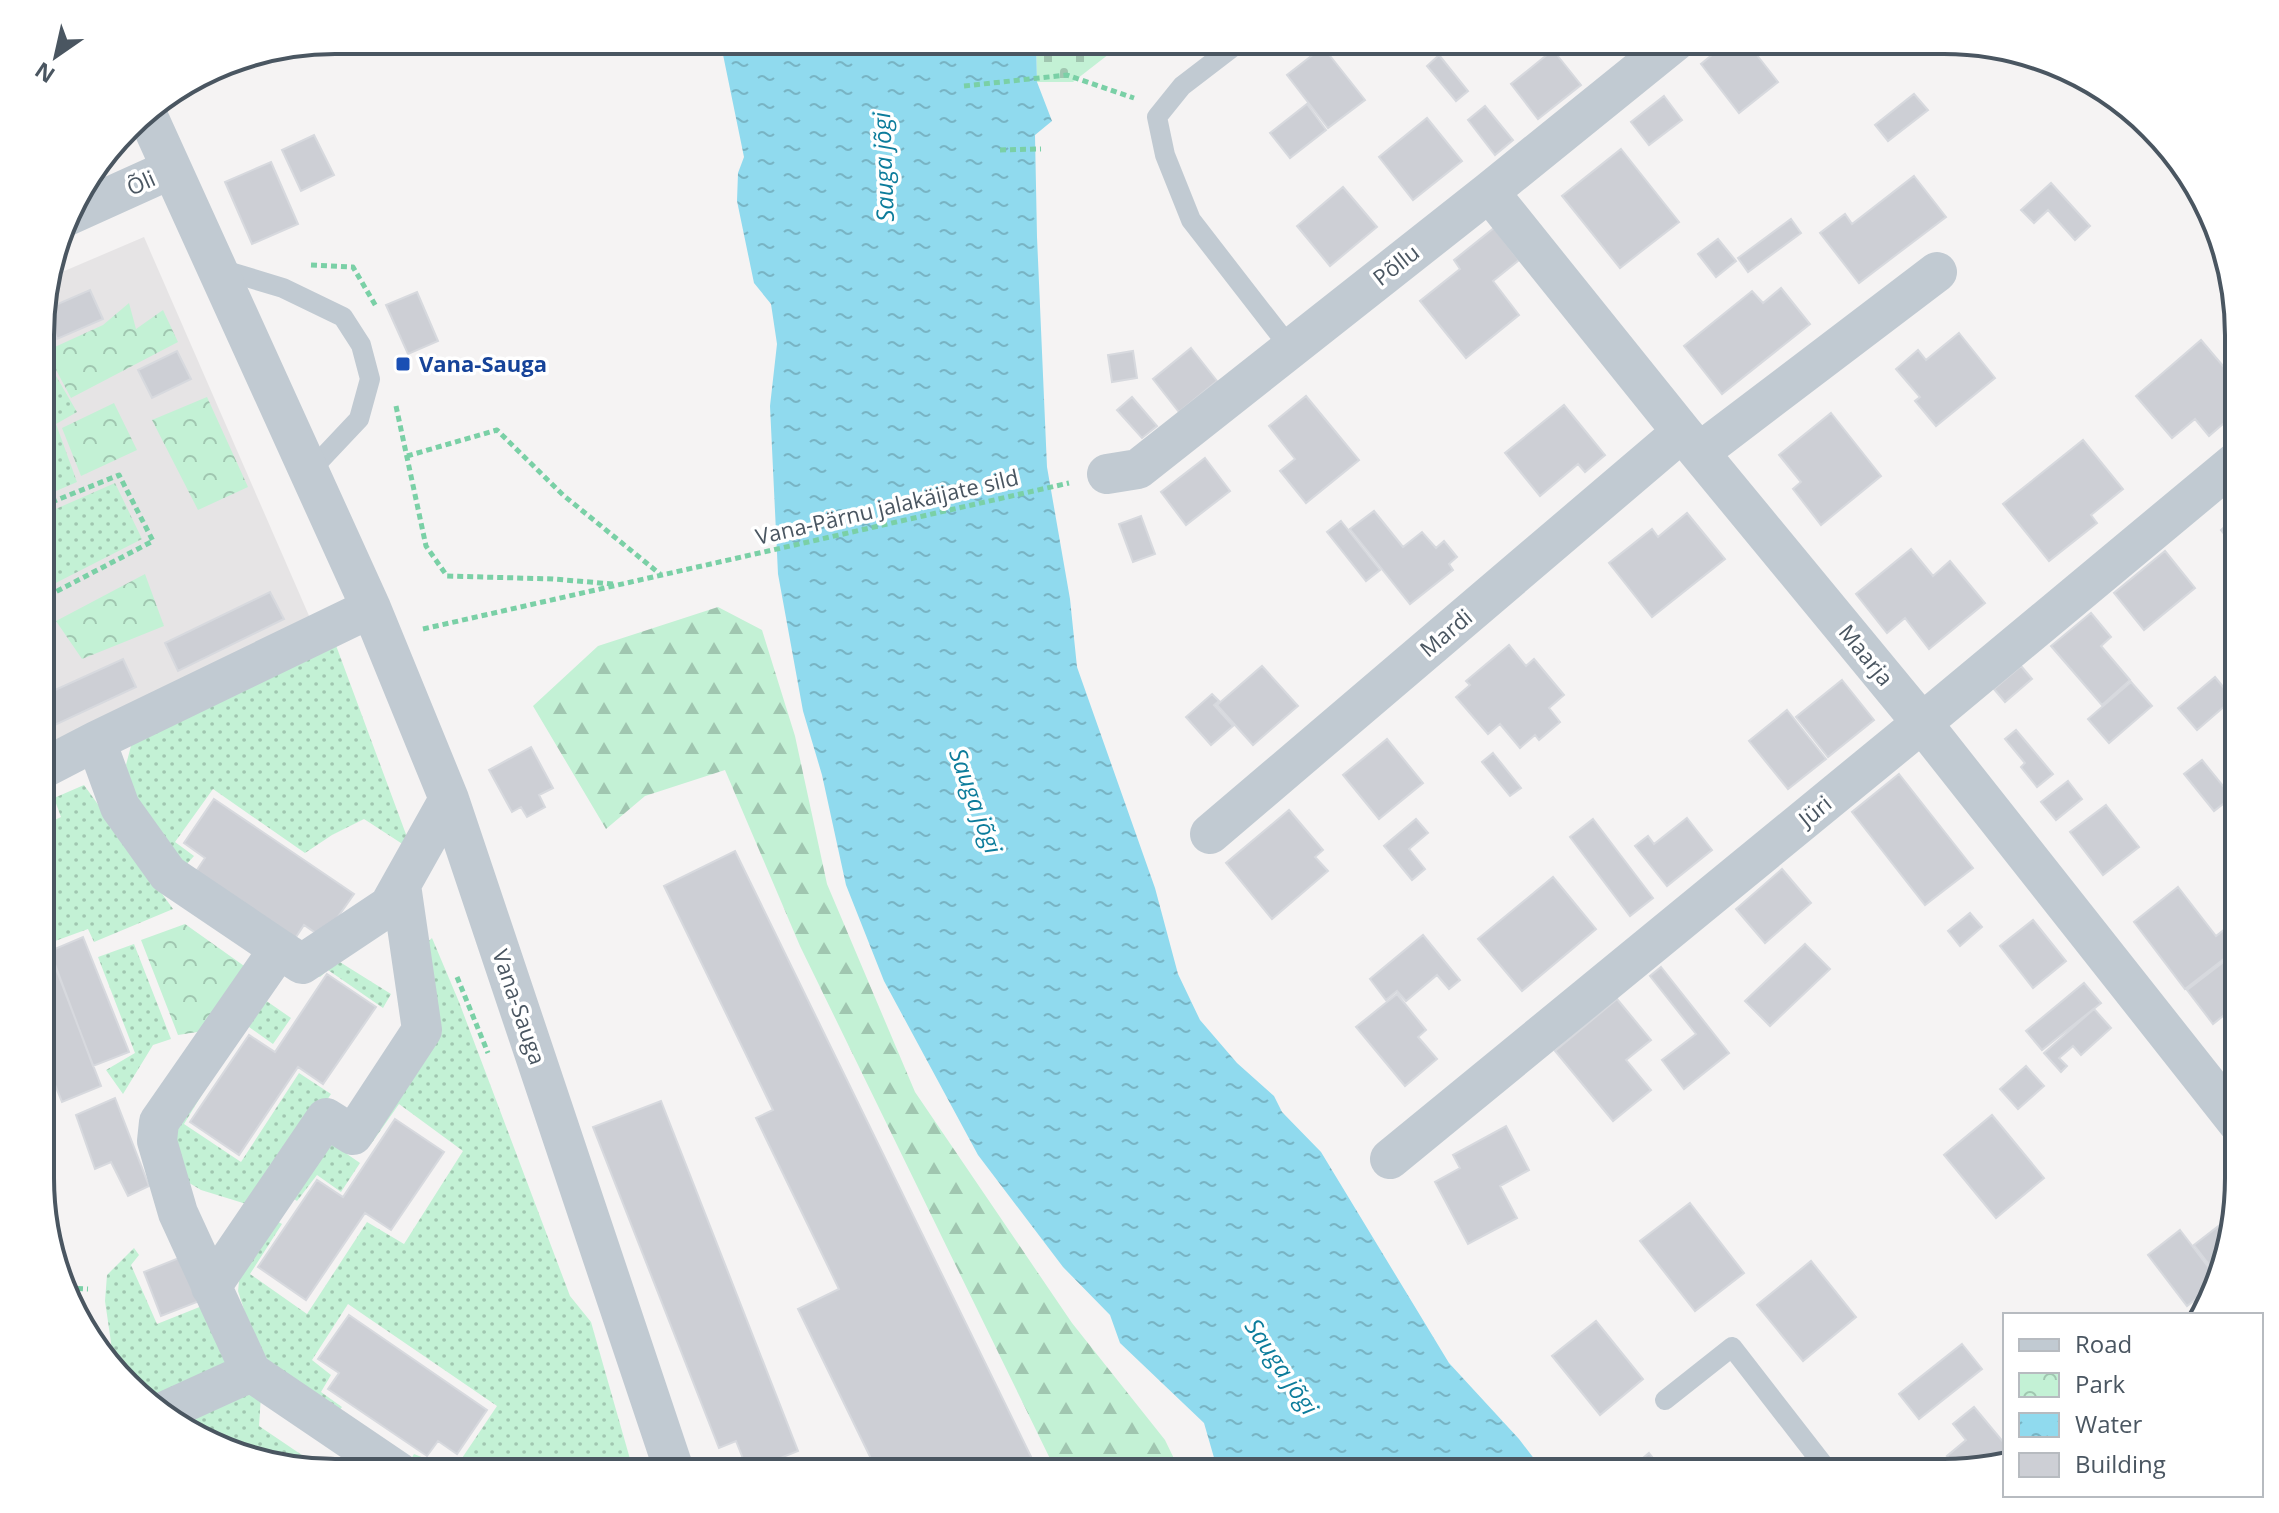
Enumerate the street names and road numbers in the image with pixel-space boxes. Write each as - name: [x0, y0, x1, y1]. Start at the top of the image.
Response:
- street label: Õli: [122, 163, 160, 202]
- street label: Põllu: [1366, 237, 1425, 292]
- street label: Vana-Pärnu jalakäijate sild: [752, 461, 1021, 551]
- street label: Mardi: [1413, 601, 1478, 663]
- street label: Maarja: [1833, 617, 1901, 691]
- street label: Jüri: [1790, 788, 1837, 834]
- street label: Vana-Sauga: [486, 945, 554, 1068]

